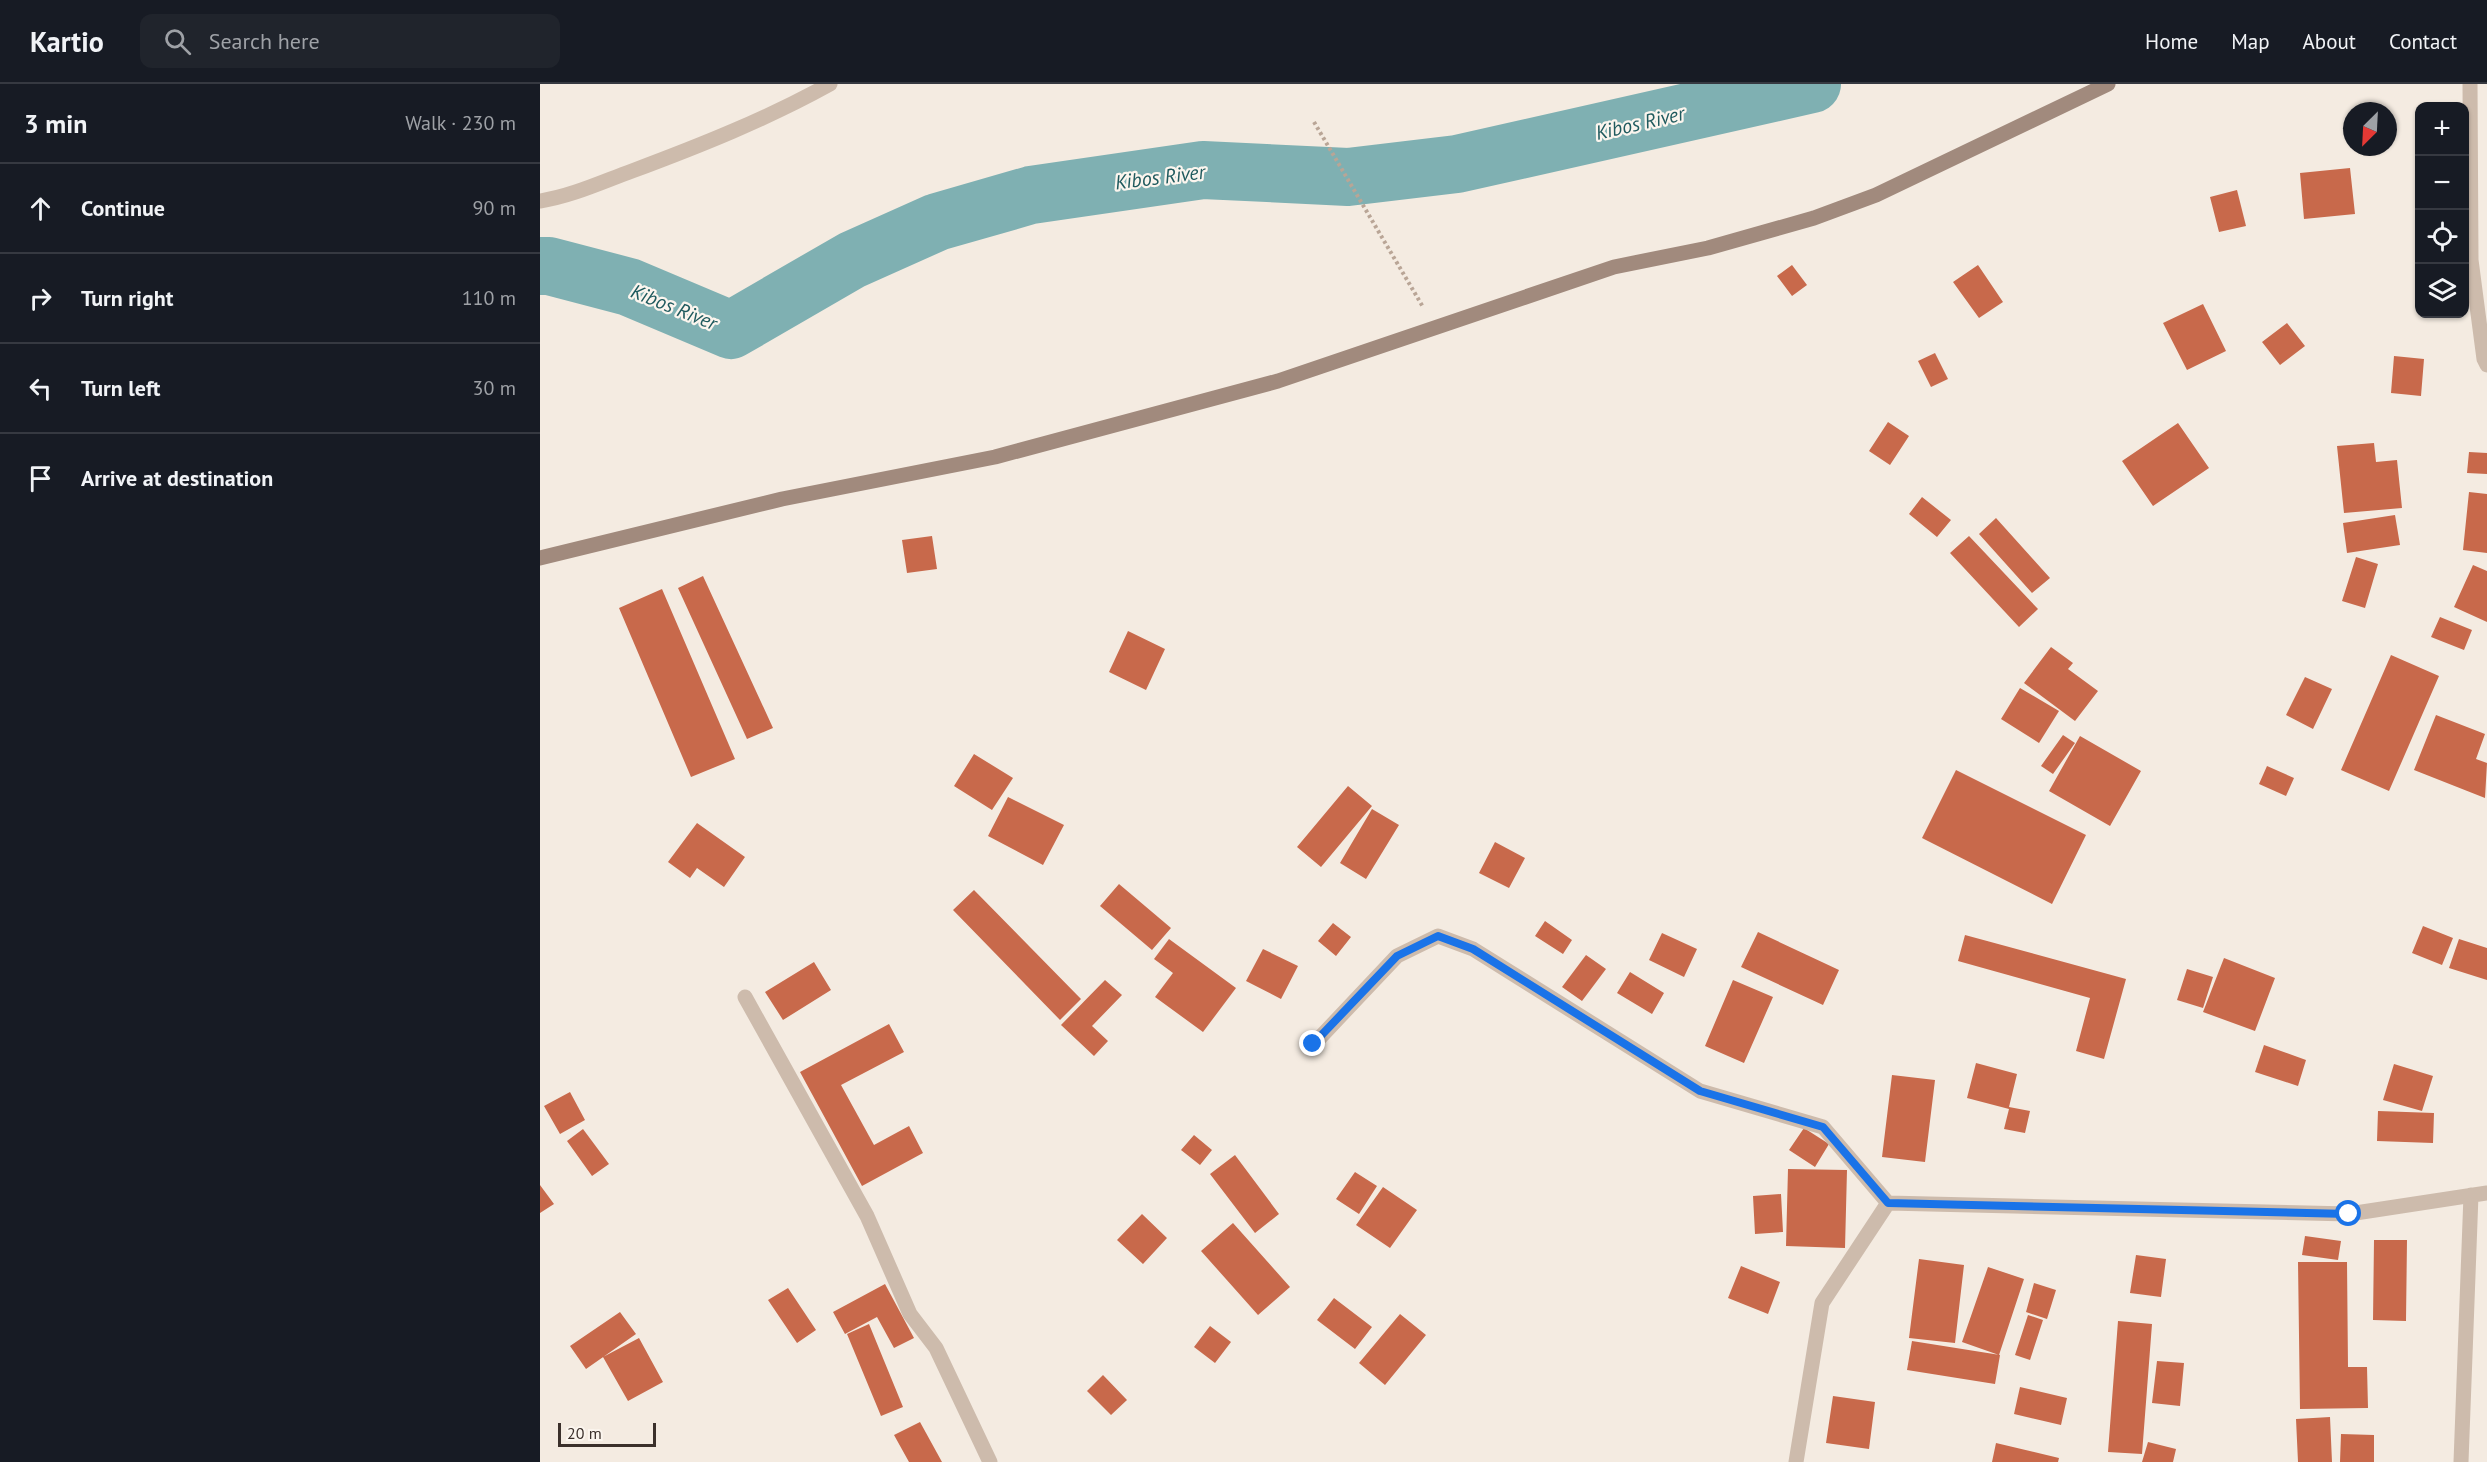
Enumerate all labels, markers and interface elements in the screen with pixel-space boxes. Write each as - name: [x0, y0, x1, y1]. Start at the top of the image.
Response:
- search box: [140, 14, 560, 68]
- text: Kartio: [30, 23, 104, 60]
- icon: search: [161, 25, 194, 58]
- text: Search here: [209, 27, 320, 55]
- text: Home: [2145, 28, 2198, 55]
- text: Map: [2231, 28, 2270, 55]
- text: About: [2303, 28, 2356, 55]
- text: Contact: [2389, 28, 2457, 55]
- water label: Kibos River: [1593, 100, 1688, 146]
- north arrow: [2343, 102, 2397, 156]
- map controls: [2415, 102, 2469, 318]
- button: +: [2415, 102, 2469, 156]
- text: 3 min: [24, 107, 87, 140]
- text: Walk · 230 m: [405, 110, 516, 136]
- button: −: [2415, 156, 2469, 210]
- water label: Kibos River: [1113, 158, 1208, 195]
- icon: ahead: [24, 192, 57, 225]
- text: Continue: [81, 194, 165, 222]
- text: 90 m: [473, 195, 516, 221]
- button: locate: [2415, 210, 2469, 264]
- button: layers: [2415, 264, 2469, 318]
- water label: Kibos River: [627, 278, 722, 337]
- icon: right: [24, 282, 57, 315]
- text: Turn right: [81, 284, 173, 312]
- text: 110 m: [462, 285, 516, 311]
- icon: left: [24, 372, 57, 405]
- text: Turn left: [81, 374, 161, 402]
- text: 30 m: [473, 375, 516, 401]
- icon: arrive: [24, 462, 57, 495]
- text: Arrive at destination: [81, 464, 273, 492]
- route end: [1299, 1030, 1325, 1056]
- route start: [2335, 1200, 2361, 1226]
- scale bar: [558, 1420, 656, 1448]
- text: 20 m: [567, 1423, 602, 1443]

